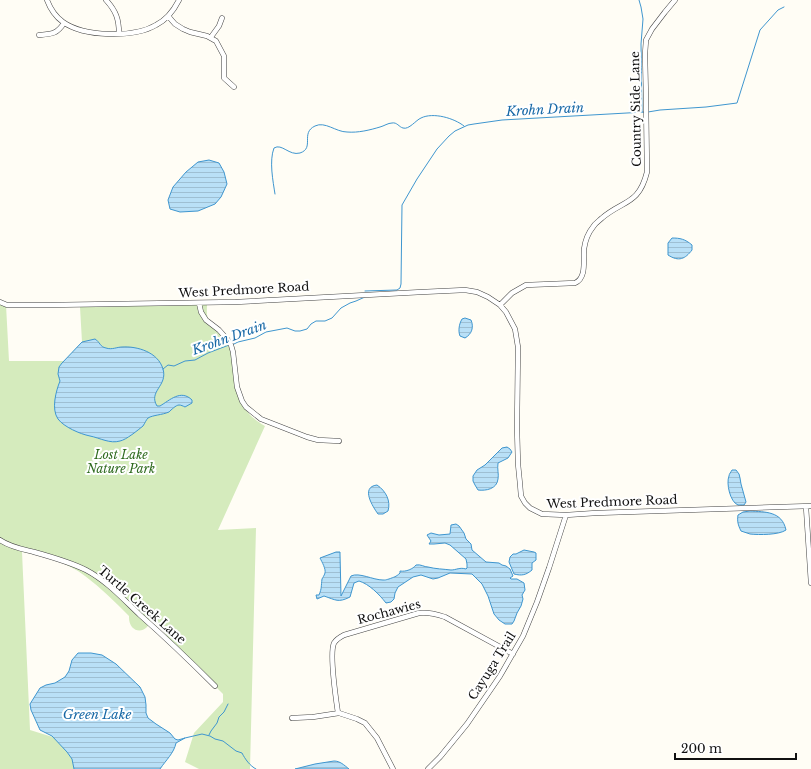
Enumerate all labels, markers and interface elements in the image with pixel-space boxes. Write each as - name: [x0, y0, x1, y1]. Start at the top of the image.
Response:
- street label: Country Side Lane: [627, 51, 644, 167]
- water label: Krohn Drain: [505, 99, 584, 120]
- street label: West Predmore Road: [177, 279, 310, 300]
- water label: Krohn Drain: [189, 316, 269, 359]
- park label: Lost Lake Nature Park: [86, 447, 155, 476]
- street label: West Predmore Road: [545, 492, 678, 511]
- street label: Turtle Creek Lane: [95, 562, 189, 647]
- street label: Rochawies: [356, 596, 422, 627]
- street label: Cayuga Trail: [465, 629, 519, 703]
- water label: Green Lake: [63, 706, 131, 723]
- scale bar: [675, 735, 796, 761]
- text: 200 m: [681, 741, 722, 756]

